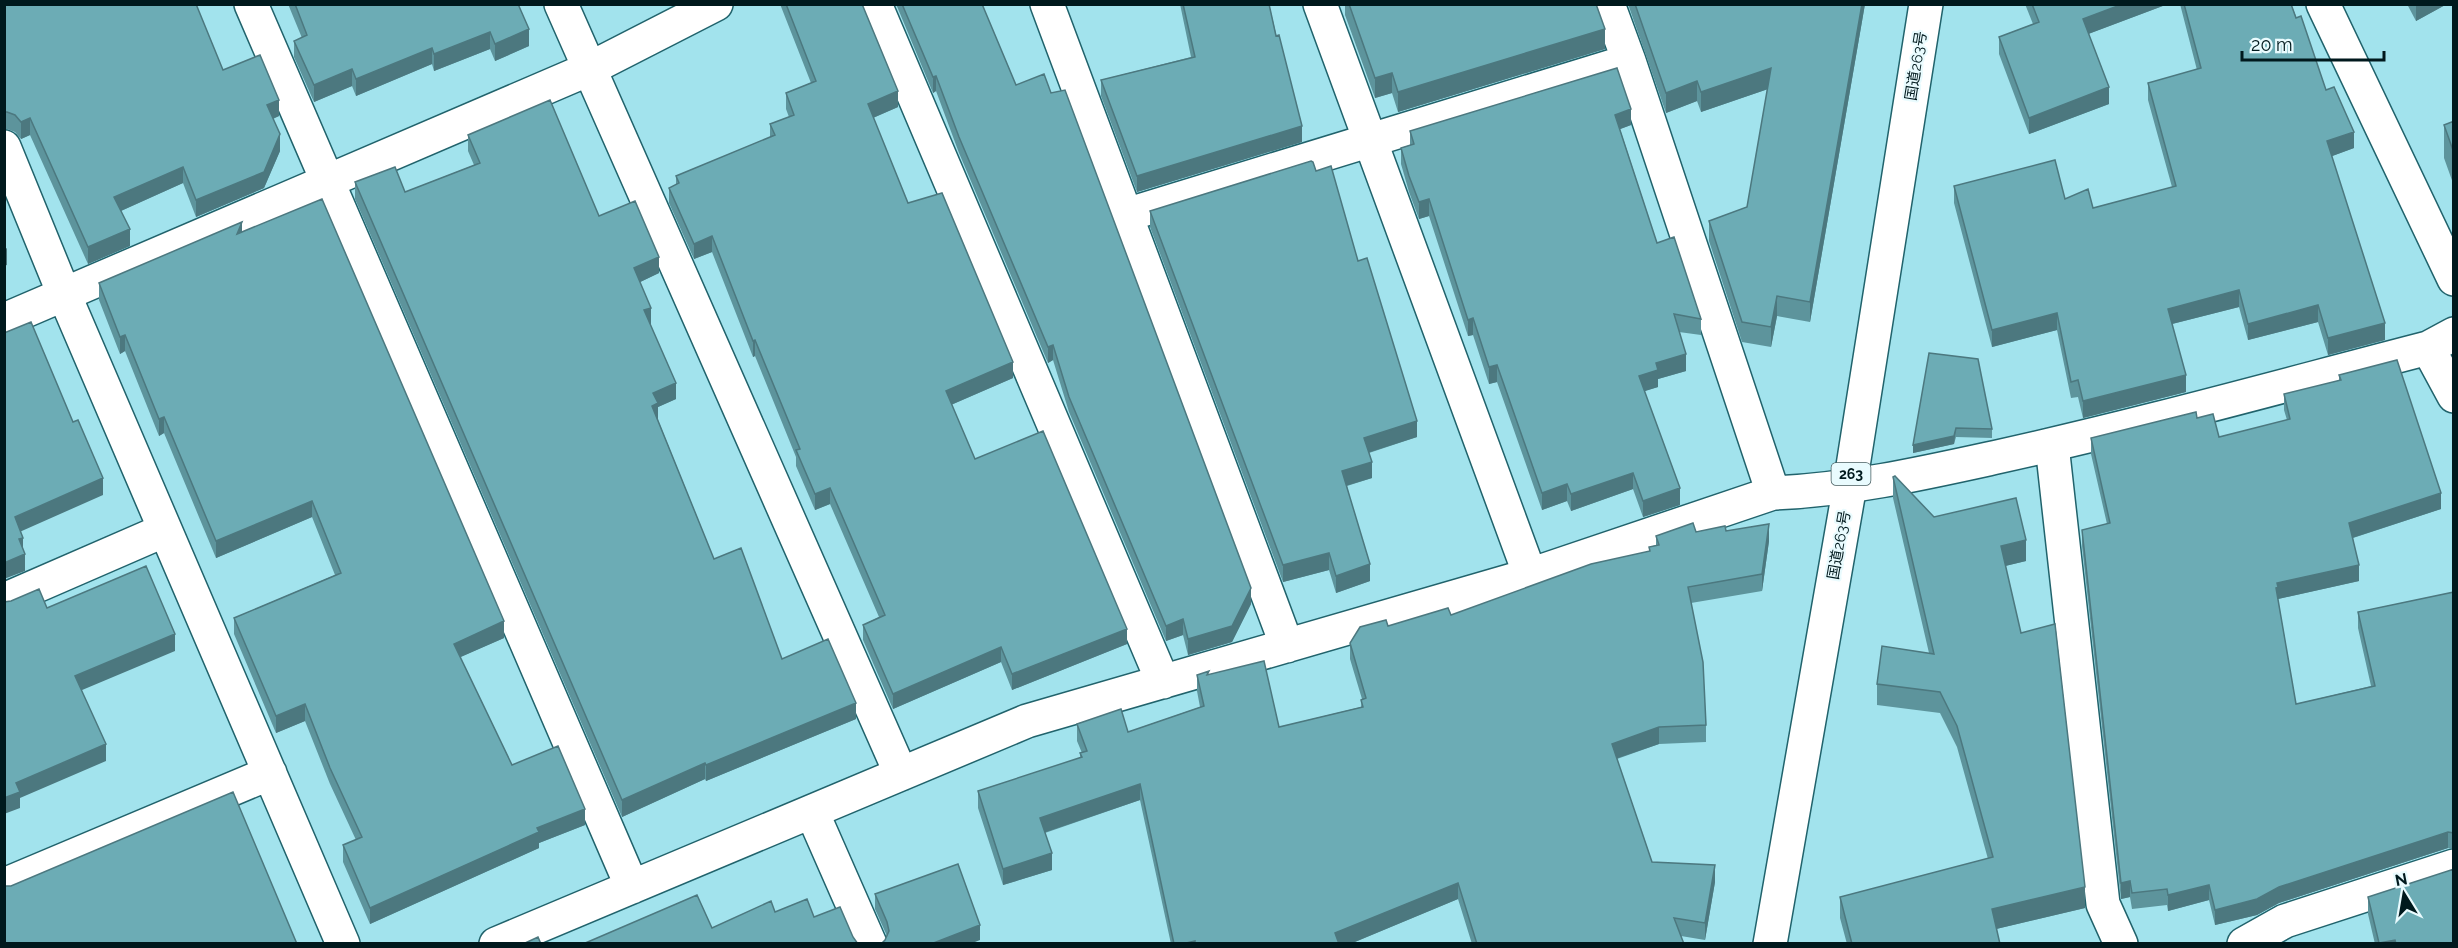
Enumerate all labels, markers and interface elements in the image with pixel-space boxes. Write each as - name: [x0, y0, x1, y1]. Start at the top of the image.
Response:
- scale bar: [2242, 24, 2384, 62]
- street label: 国道263号: [1902, 30, 1930, 102]
- text: 20 m: [2251, 34, 2293, 55]
- road number: 263: [1832, 463, 1870, 485]
- street label: 国道263号: [1824, 509, 1854, 581]
- north arrow: [2374, 864, 2434, 924]
- text: N: [2393, 869, 2409, 890]

